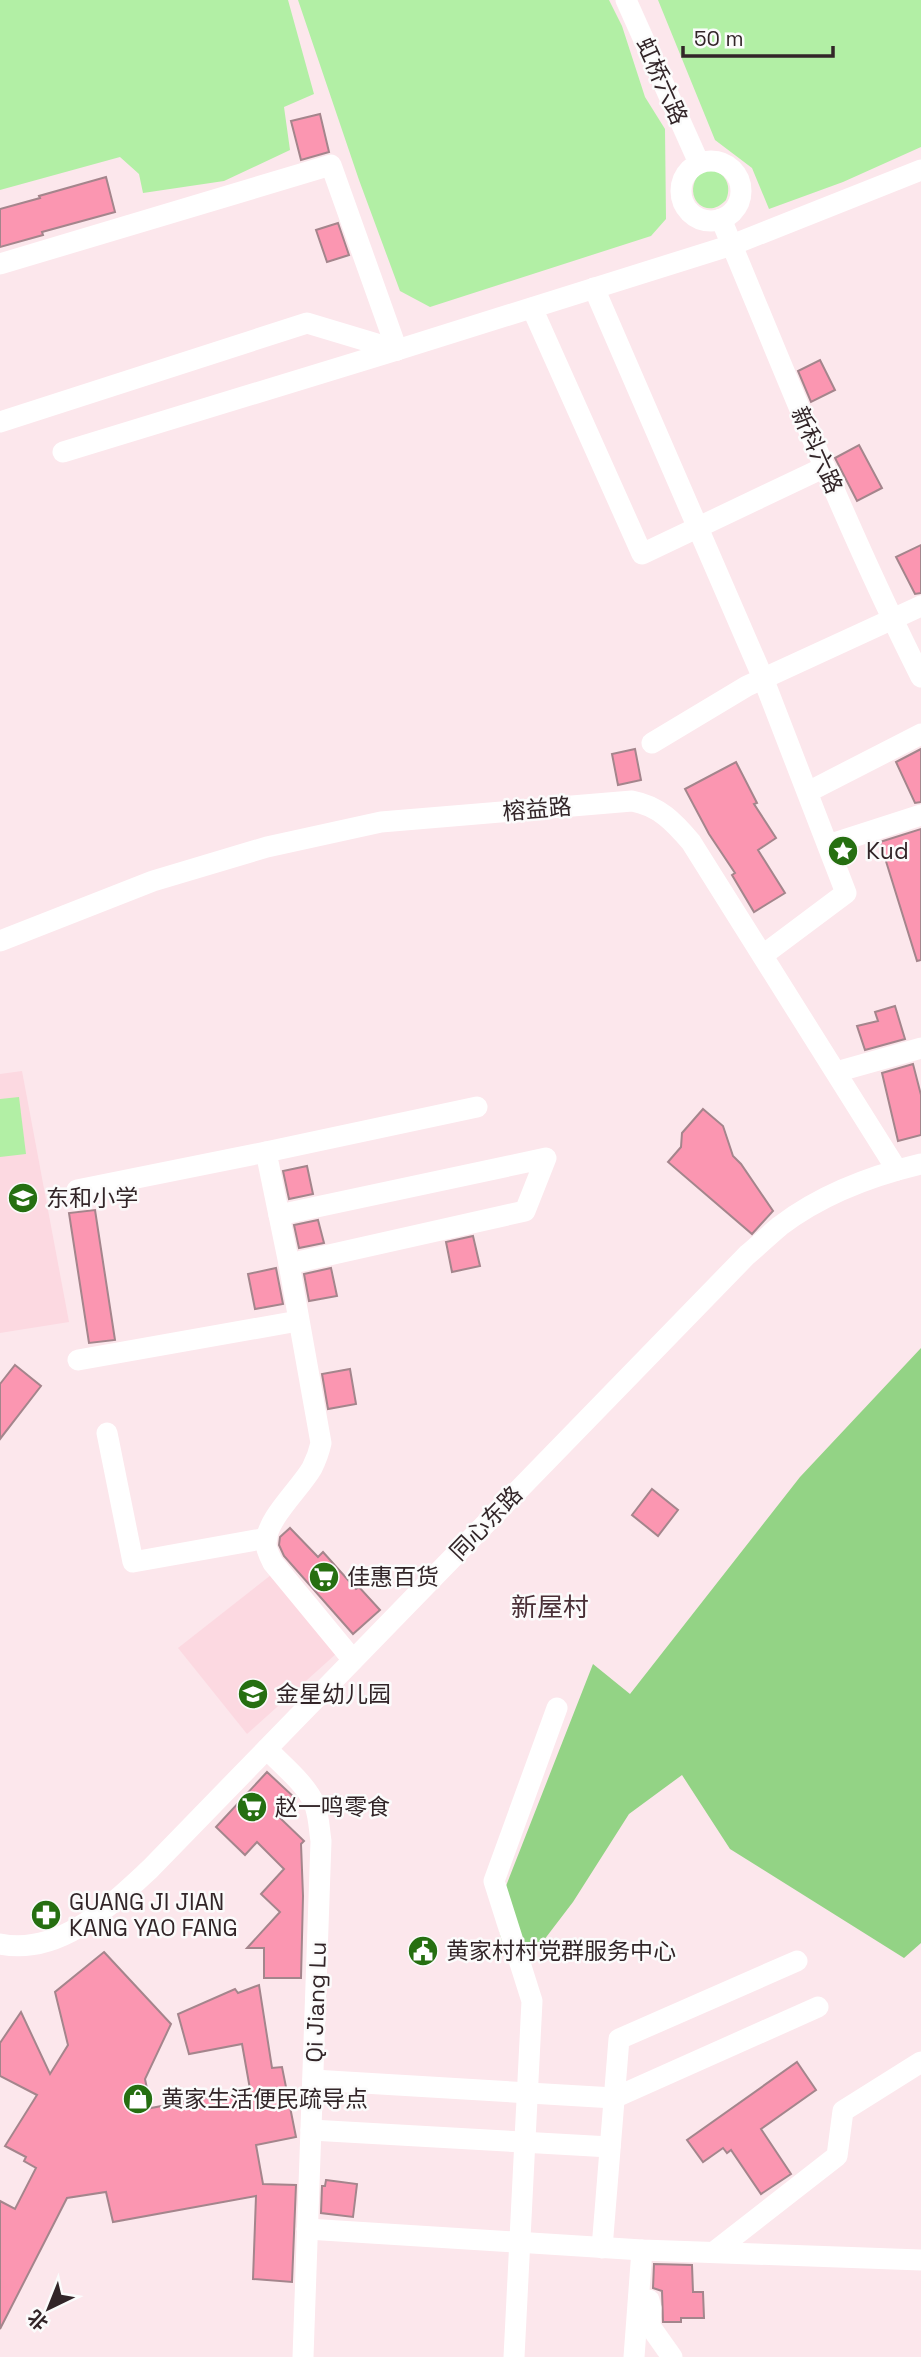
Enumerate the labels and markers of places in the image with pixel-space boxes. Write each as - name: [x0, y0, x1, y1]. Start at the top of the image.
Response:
- place icon: Kud: [826, 834, 860, 868]
- place label: Kud: [866, 836, 909, 866]
- school or university icon: 东和小学: [6, 1181, 40, 1215]
- place label: 东和小学: [46, 1183, 138, 1213]
- supermarket icon: 佳惠百货: [307, 1560, 341, 1594]
- place label: 佳惠百货: [347, 1562, 439, 1592]
- school or university icon: 金星幼儿园: [236, 1677, 270, 1711]
- place label: 金星幼儿园: [276, 1679, 391, 1709]
- supermarket icon: 赵一鸣零食: [235, 1790, 269, 1824]
- place label: 赵一鸣零食: [275, 1792, 390, 1822]
- place label: GUANG JI JIAN KANG YAO FANG: [69, 1887, 238, 1943]
- pharmacy icon: GUANG JI JIAN KANG YAO FANG: [29, 1898, 63, 1932]
- public building icon: 黄家村村党群服务中心: [406, 1934, 440, 1968]
- place label: 黄家村村党群服务中心: [446, 1936, 676, 1966]
- shop icon: 黄家生活便民疏导点: [121, 2082, 155, 2116]
- place label: 黄家生活便民疏导点: [161, 2084, 368, 2114]

